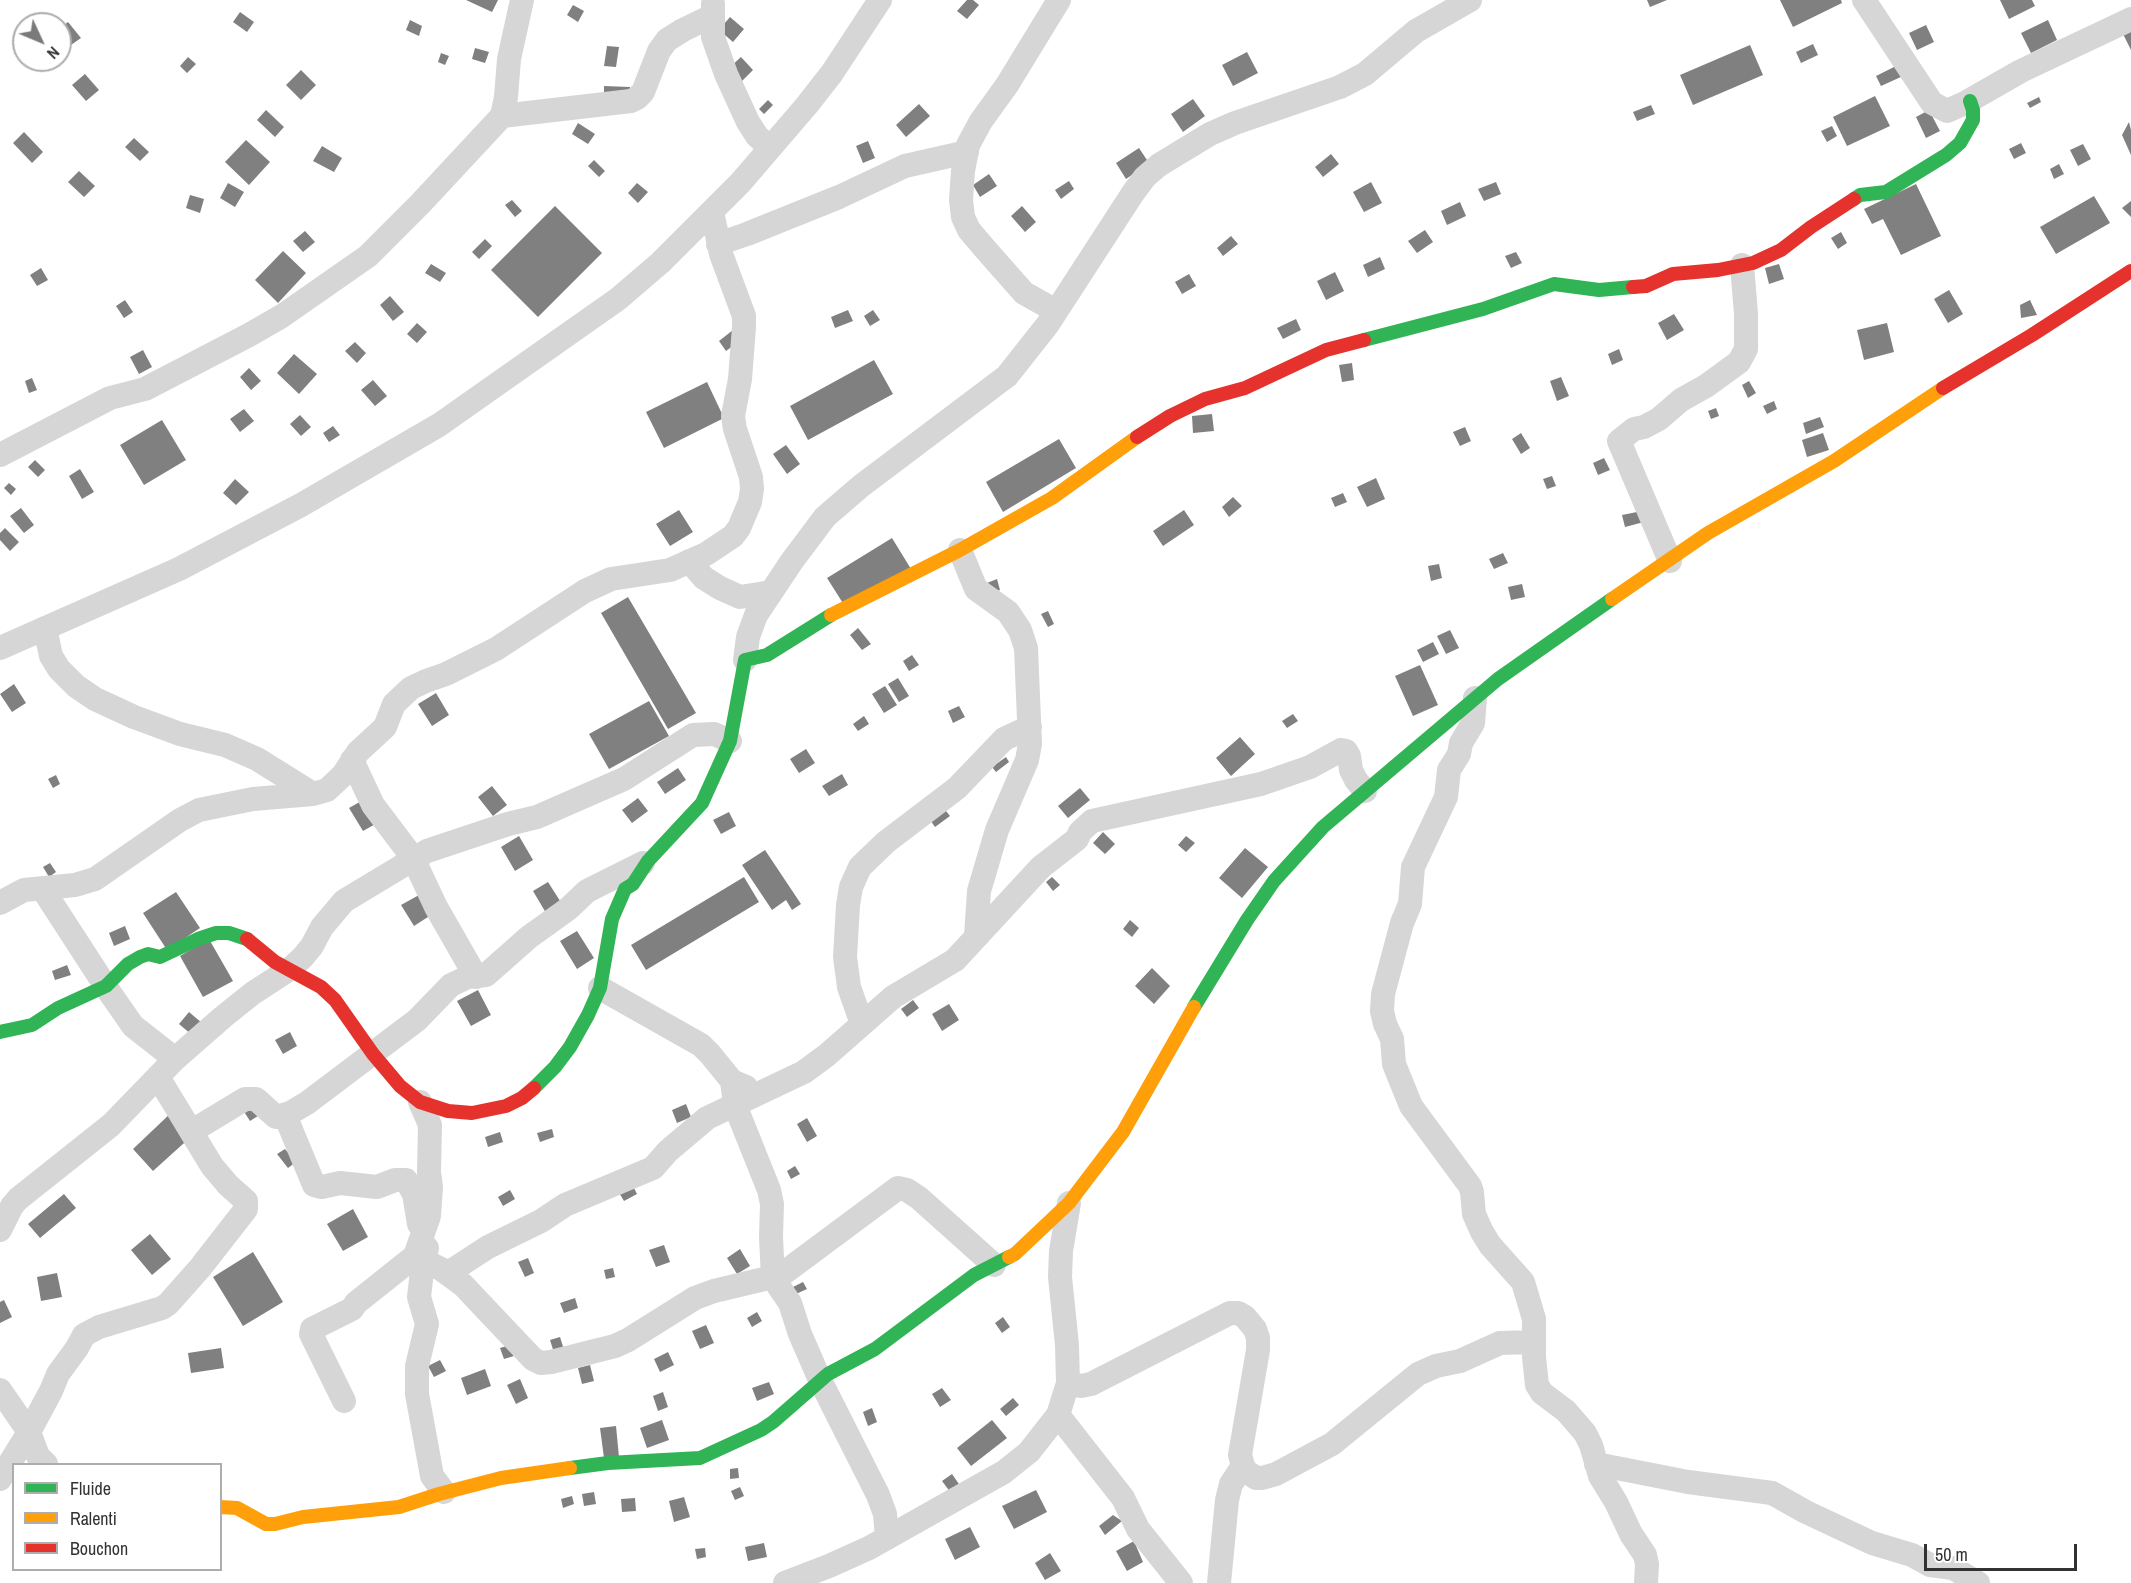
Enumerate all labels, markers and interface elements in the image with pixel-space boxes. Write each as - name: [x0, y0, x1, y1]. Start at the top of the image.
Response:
- north arrow: [12, 12, 72, 72]
- text: N: [42, 42, 65, 64]
- legend: [12, 1463, 222, 1571]
- text: Fluide: [70, 1476, 111, 1501]
- text: Ralenti: [70, 1506, 117, 1531]
- scale bar: [1927, 1532, 2080, 1570]
- text: Bouchon: [70, 1536, 128, 1561]
- text: 50 m: [1935, 1542, 1968, 1567]

